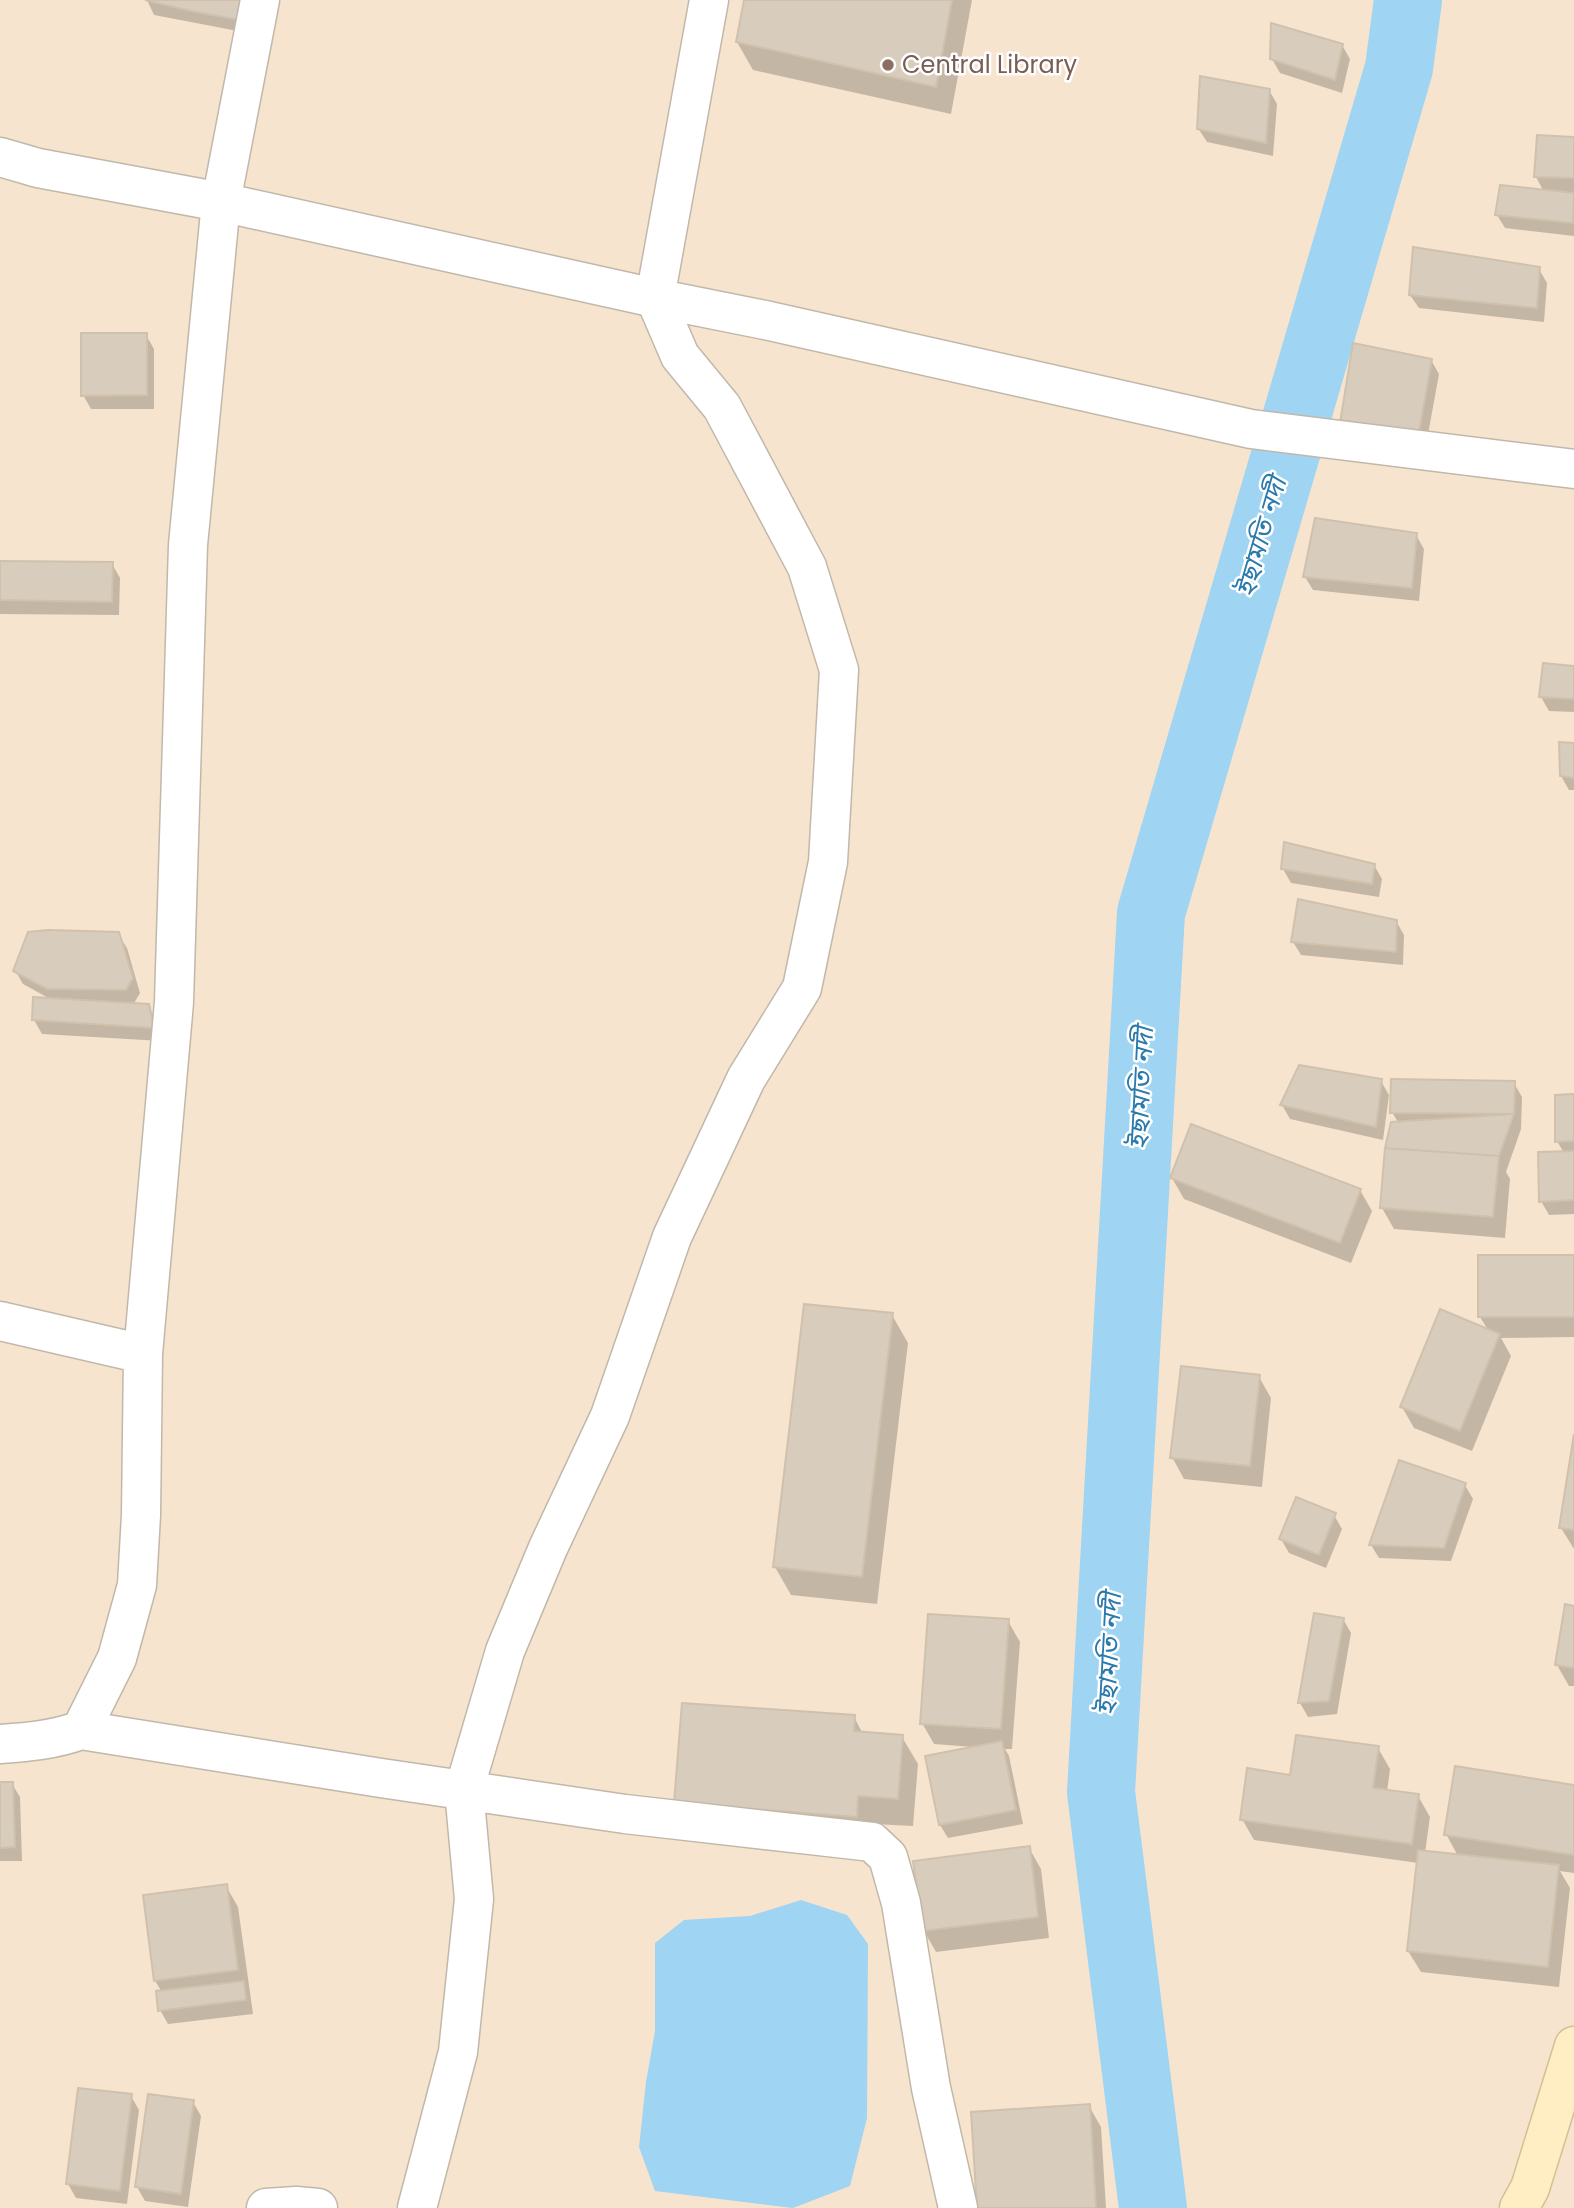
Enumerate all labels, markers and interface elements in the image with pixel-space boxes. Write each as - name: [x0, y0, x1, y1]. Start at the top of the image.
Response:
- place label: Central Library: [902, 48, 1078, 81]
- marker: Central Library: [880, 57, 896, 73]
- water label: ইছামতি নদী: [1227, 468, 1297, 601]
- water label: ইছামতি নদী: [1120, 1021, 1162, 1150]
- water label: ইছামতি নদী: [1088, 1587, 1130, 1716]

